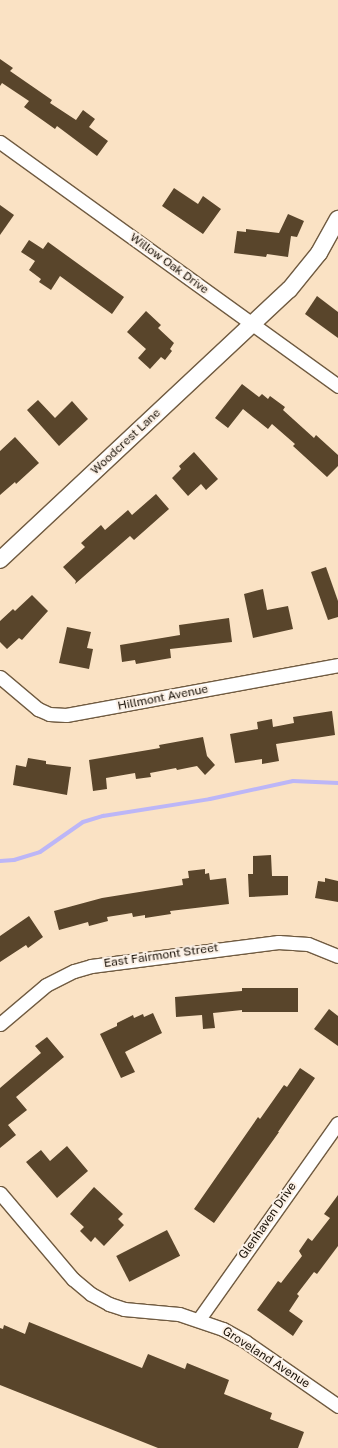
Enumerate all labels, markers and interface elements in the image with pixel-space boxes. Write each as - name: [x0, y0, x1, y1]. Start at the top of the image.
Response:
- street label: Willow Oak Drive: [127, 231, 211, 297]
- street label: Woodcrest Lane: [88, 406, 164, 478]
- street label: Hillmont Avenue: [117, 682, 209, 714]
- street label: East Fairmont Street: [103, 941, 219, 971]
- street label: Glenhaven Drive: [236, 1180, 300, 1262]
- street label: Groveland Avenue: [220, 1324, 312, 1392]

